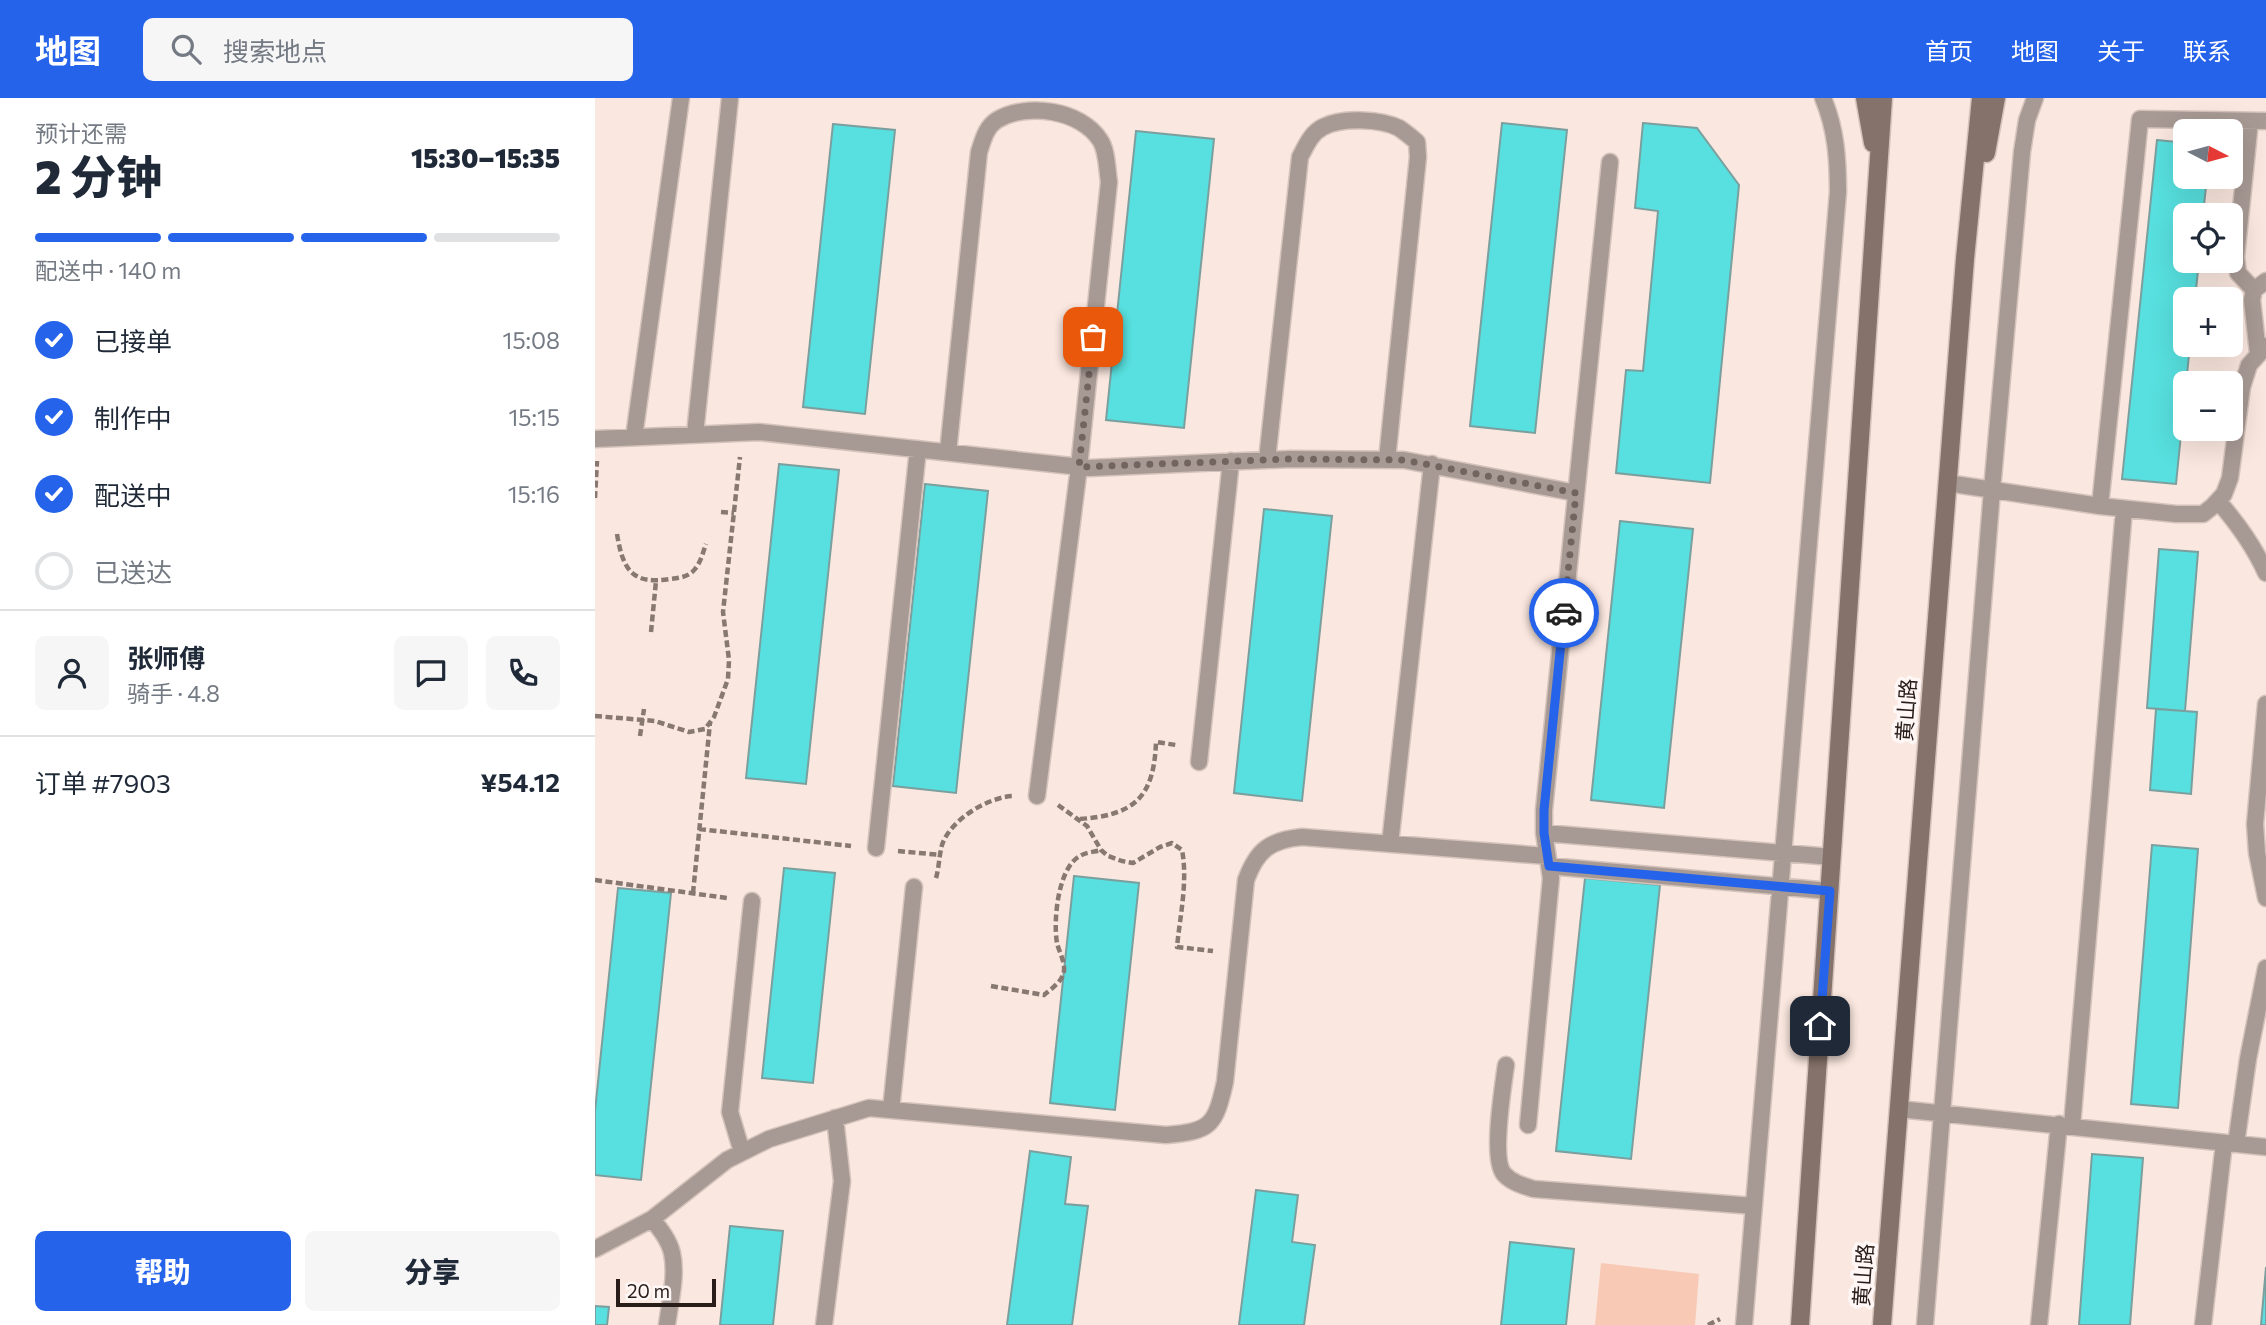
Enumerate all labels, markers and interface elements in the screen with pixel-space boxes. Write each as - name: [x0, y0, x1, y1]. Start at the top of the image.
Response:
- search box: [143, 18, 633, 81]
- text: 地图: [35, 29, 101, 70]
- icon: search: [167, 30, 205, 68]
- text: 搜索地点: [223, 35, 327, 66]
- text: 首页: [1925, 36, 1973, 65]
- text: 地图: [2011, 36, 2059, 65]
- text: 关于: [2097, 36, 2145, 65]
- text: 联系: [2183, 36, 2231, 65]
- text: 预计还需: [35, 119, 127, 147]
- north arrow: [2173, 119, 2243, 189]
- map controls: [2173, 119, 2243, 441]
- text: 15:30–15:35: [411, 142, 560, 173]
- text: 2 分钟: [35, 147, 162, 203]
- button: locate: [2173, 203, 2243, 273]
- text: 配送中 · 140 m: [35, 256, 181, 284]
- button: +: [2173, 287, 2243, 357]
- pin: [1063, 307, 1123, 367]
- icon: bag: [1074, 318, 1112, 356]
- icon: check: [35, 321, 73, 359]
- text: 已接单: [94, 325, 172, 356]
- text: 15:08: [503, 326, 560, 354]
- button: −: [2173, 371, 2243, 441]
- icon: check: [35, 398, 73, 436]
- text: 制作中: [94, 402, 172, 433]
- text: 15:15: [508, 403, 560, 431]
- icon: check: [35, 475, 73, 513]
- text: 配送中: [94, 479, 172, 510]
- text: 15:16: [508, 480, 560, 508]
- text: 已送达: [94, 556, 172, 587]
- courier: [1529, 578, 1599, 648]
- icon: car: [1545, 594, 1583, 632]
- button: person: [35, 636, 109, 710]
- button: chat: [394, 636, 468, 710]
- button: phone: [486, 636, 560, 710]
- text: 张师傅: [127, 642, 205, 673]
- street label: 黄山路: [1891, 678, 1920, 742]
- text: 骑手 · 4.8: [127, 679, 220, 707]
- text: ¥54.12: [481, 766, 560, 797]
- text: 订单 #7903: [35, 767, 171, 798]
- pin: [1790, 996, 1850, 1056]
- icon: home: [1801, 1007, 1839, 1045]
- button: 帮助: [35, 1231, 291, 1311]
- button: 分享: [305, 1231, 560, 1311]
- street label: 黄山路: [1848, 1243, 1877, 1307]
- scale bar: [616, 1276, 716, 1308]
- text: 20 m: [627, 1279, 670, 1302]

